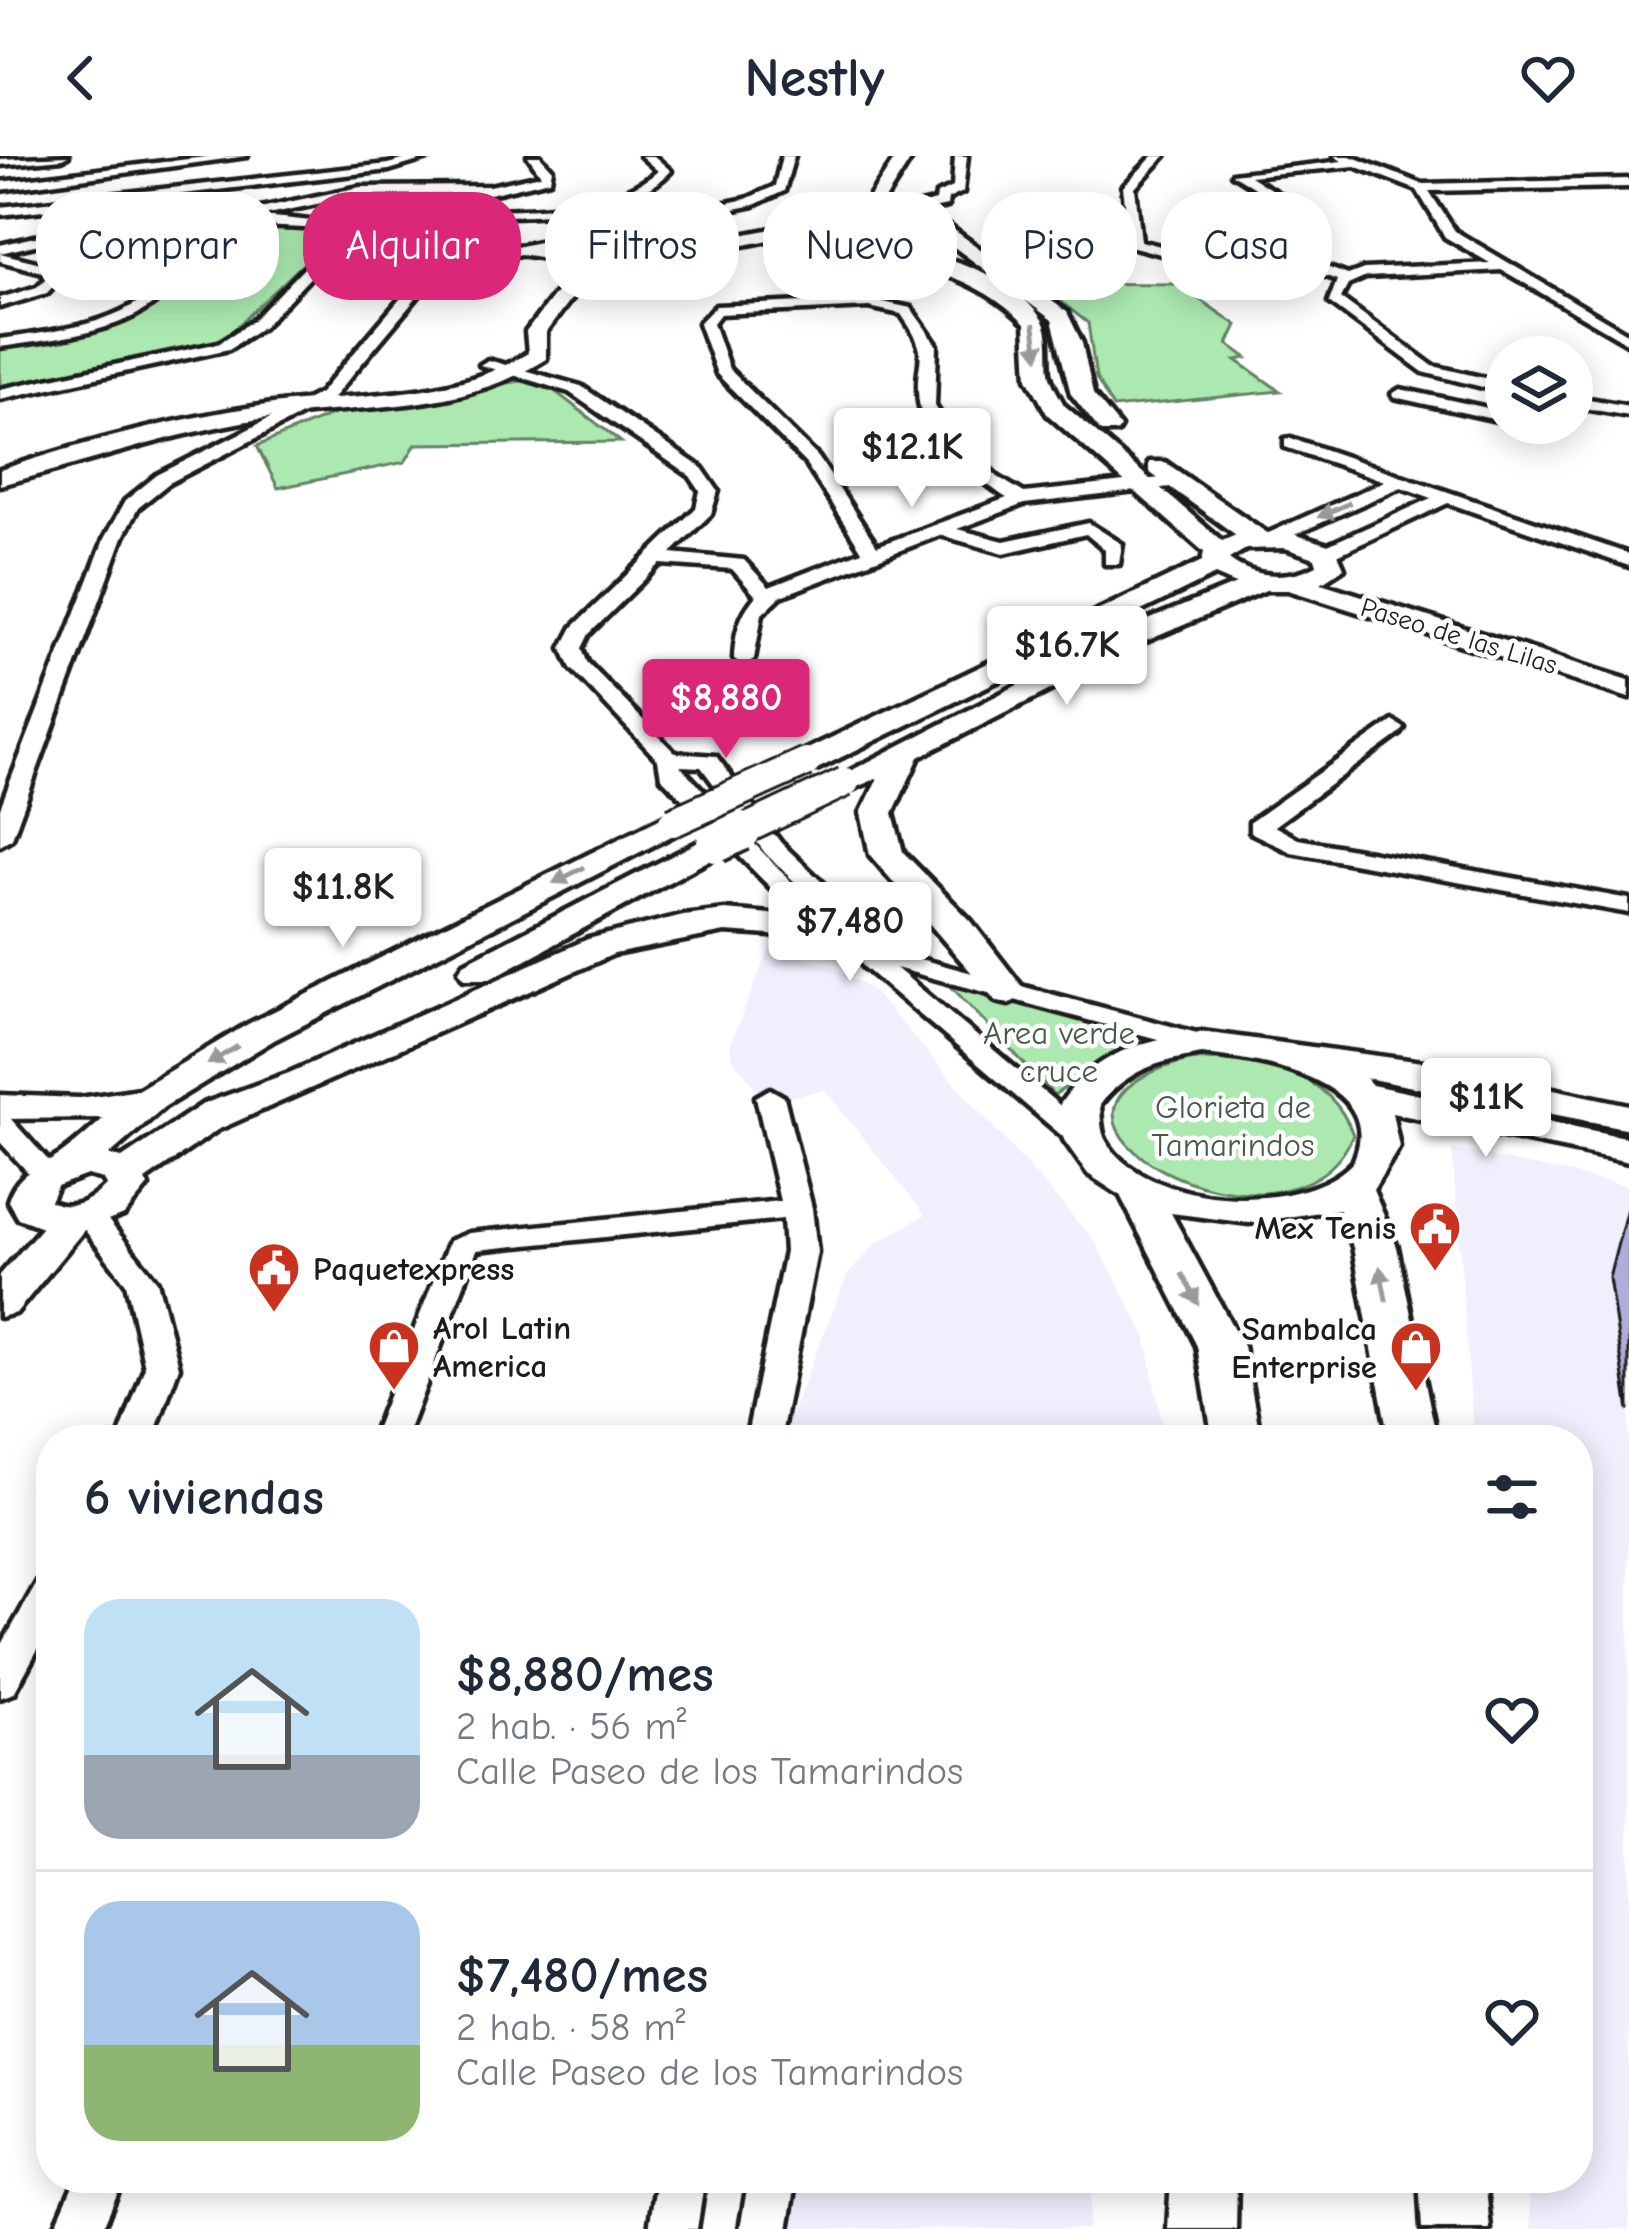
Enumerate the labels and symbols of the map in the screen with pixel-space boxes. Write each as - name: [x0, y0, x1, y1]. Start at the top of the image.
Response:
- one-way arrow: [1027, 322, 1046, 360]
- pin: $12.1K: [814, 408, 1010, 510]
- one-way arrow: [1316, 501, 1351, 521]
- street label: Paseo de las Lilas: [1357, 592, 1561, 681]
- pin: $16.7K: [969, 606, 1165, 708]
- pin: $8,880: [628, 659, 824, 761]
- pin: $11.8K: [245, 848, 441, 950]
- one-way arrow: [552, 865, 586, 885]
- pin: $7,480: [752, 882, 948, 984]
- park label: Area verde cruce: [983, 1014, 1135, 1090]
- one-way arrow: [206, 1044, 240, 1065]
- pin: $11K: [1415, 1058, 1557, 1160]
- park label: Glorieta de Tamarindos: [1152, 1088, 1314, 1164]
- public building icon: Mex Tenis: [1407, 1199, 1463, 1273]
- place label: Mex Tenis: [1254, 1209, 1396, 1247]
- public building icon: Paquetexpress: [246, 1240, 302, 1314]
- place label: Paquetexpress: [313, 1250, 514, 1288]
- one-way arrow: [1373, 1264, 1392, 1302]
- one-way arrow: [1179, 1272, 1200, 1307]
- place label: Arol Latin America: [433, 1309, 571, 1385]
- place label: Sambalca Enterprise: [1231, 1310, 1377, 1386]
- shop icon: Arol Latin America: [366, 1318, 422, 1392]
- shop icon: Sambalca Enterprise: [1388, 1319, 1444, 1393]

